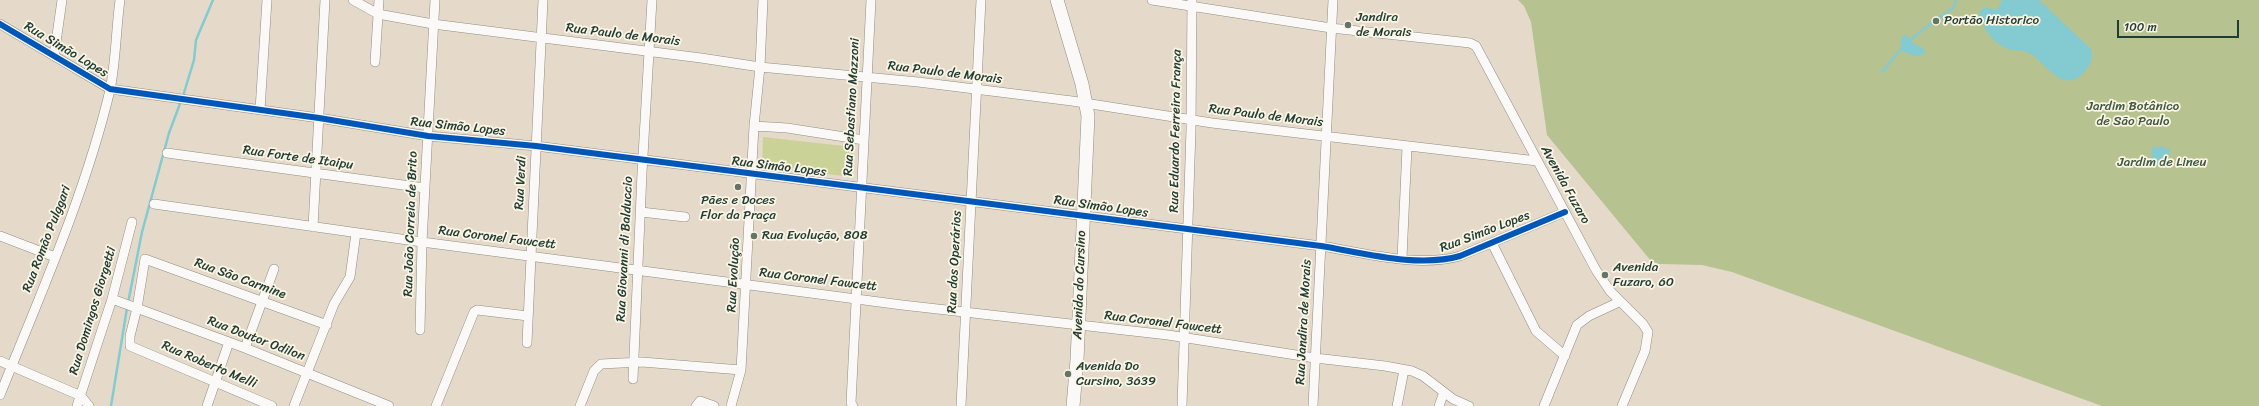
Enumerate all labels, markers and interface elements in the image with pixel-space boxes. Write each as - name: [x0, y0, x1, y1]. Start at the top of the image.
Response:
- place label: Jandira de Morais: [1356, 10, 1412, 41]
- scale bar: [2119, 12, 2241, 38]
- place label: Portão Historico: [1944, 13, 2039, 29]
- marker: Portão Historico: [1931, 16, 1941, 26]
- text: 100 m: [2124, 16, 2157, 38]
- street label: Rua Simão Lopes: [21, 19, 111, 81]
- street label: Rua Paulo de Morais: [565, 20, 681, 50]
- marker: Jandira de Morais: [1343, 20, 1353, 30]
- street label: Rua Sebastiano Mazzoni: [841, 38, 863, 176]
- street label: Rua Eduardo Ferreira França: [1167, 49, 1185, 213]
- street label: Rua Paulo de Morais: [887, 58, 1003, 88]
- park label: Jardim Botânico de São Paulo: [2087, 99, 2179, 130]
- street label: Rua Paulo de Morais: [1208, 101, 1324, 131]
- street label: Rua Simão Lopes: [410, 114, 506, 140]
- street label: Rua Forte de Itaipu: [242, 143, 354, 173]
- street label: Avenida Fuzaro: [1537, 143, 1593, 227]
- street label: Rua João Correia de Brito: [401, 151, 421, 297]
- street label: Rua Simão Lopes: [731, 153, 827, 181]
- park label: Jardim de Lineu: [2118, 155, 2206, 171]
- street label: Rua Verdi: [512, 156, 530, 210]
- street label: Rua Giovanni di Balduccio: [613, 176, 637, 322]
- marker: Pães e Doces Flor da Praça: [733, 182, 743, 192]
- street label: Rua Romão Pulggari: [19, 184, 75, 294]
- place label: Pães e Doces Flor da Praça: [700, 193, 776, 224]
- street label: Rua Simão Lopes: [1053, 193, 1149, 221]
- street label: Rua Simão Lopes: [1438, 208, 1532, 256]
- street label: Rua dos Operários: [945, 210, 965, 314]
- street label: Rua Coronel Fawcett: [437, 223, 557, 253]
- place label: Rua Evolução, 808: [762, 228, 868, 244]
- street label: Avenida do Cursino: [1070, 230, 1090, 340]
- marker: Rua Evolução, 808: [749, 231, 759, 241]
- street label: Rua Evolução: [724, 237, 744, 313]
- street label: Rua Domingos Giorgetti: [66, 245, 120, 377]
- street label: Rua São Carmine: [192, 255, 288, 303]
- street label: Rua Jandira de Morais: [1293, 259, 1315, 385]
- place label: Avenida Fuzaro, 60: [1613, 260, 1674, 291]
- street label: Rua Coronel Fawcett: [758, 265, 878, 295]
- marker: Avenida Fuzaro, 60: [1600, 270, 1610, 280]
- street label: Rua Coronel Fawcett: [1103, 308, 1223, 338]
- street label: Rua Doutor Odilon: [205, 313, 307, 365]
- street label: Rua Roberto Melli: [159, 338, 259, 392]
- place label: Avenida Do Cursino, 3639: [1076, 359, 1156, 390]
- marker: Avenida Do Cursino, 3639: [1063, 369, 1073, 379]

